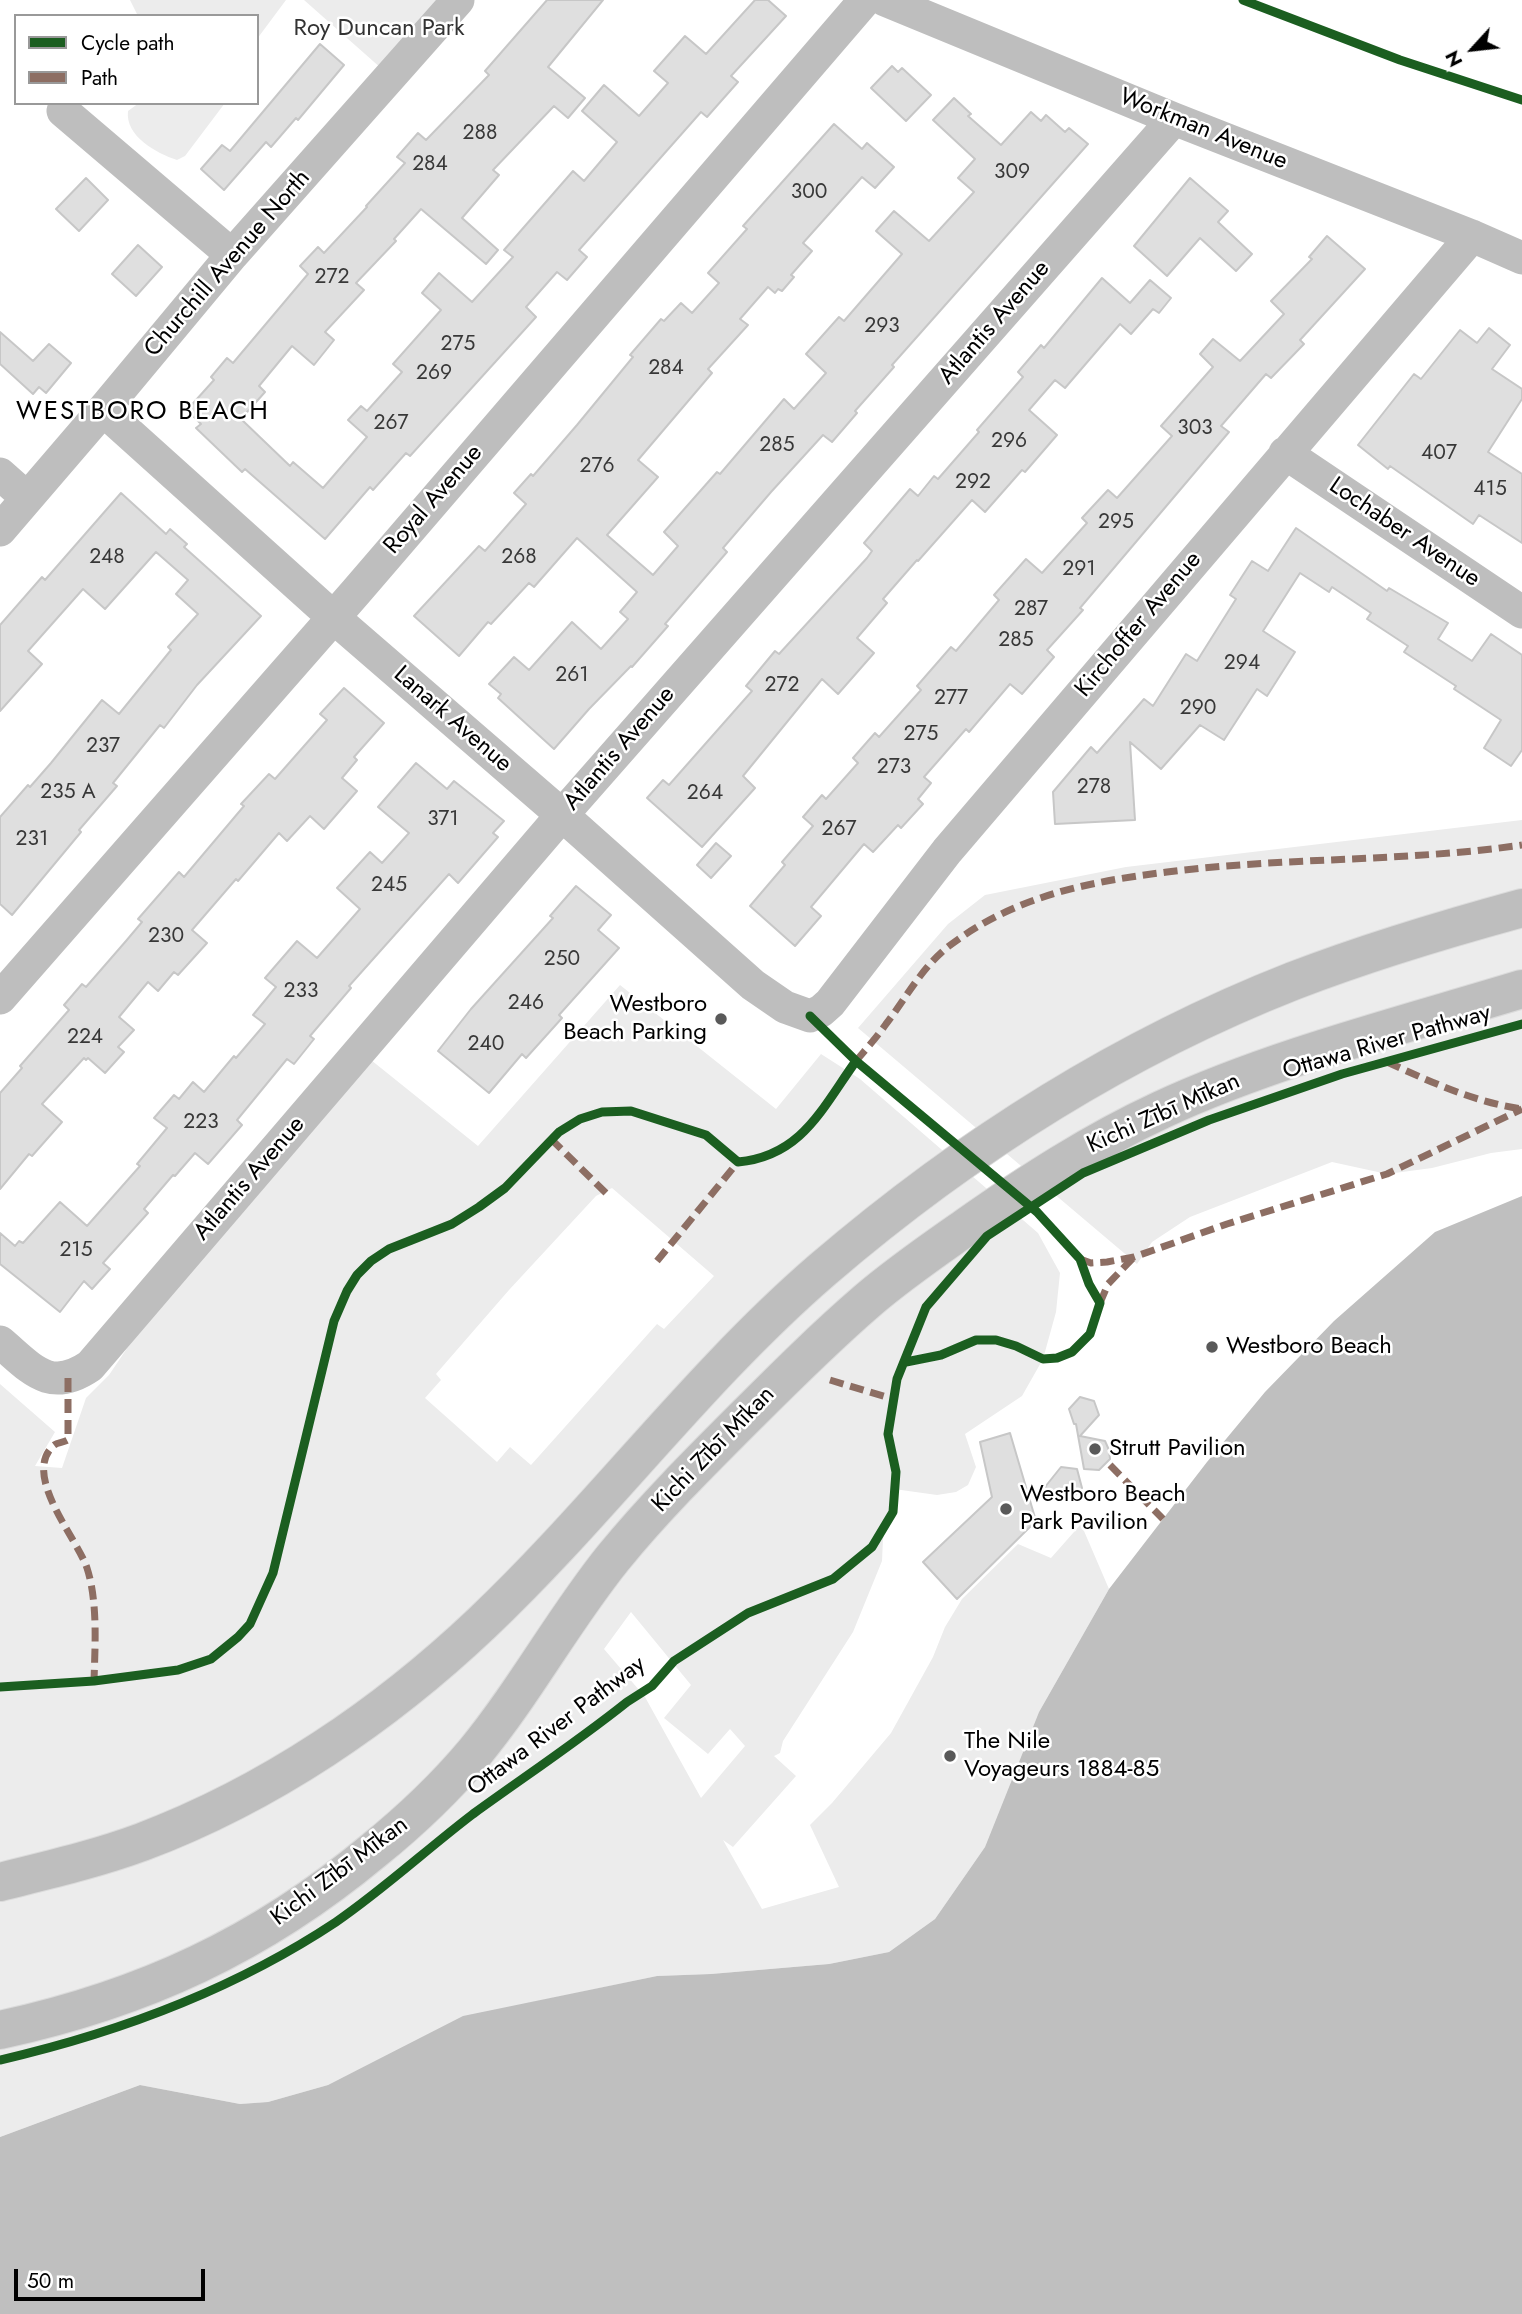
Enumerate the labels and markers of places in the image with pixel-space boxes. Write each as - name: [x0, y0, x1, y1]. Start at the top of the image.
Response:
- place label: Westboro Beach Parking: [563, 991, 707, 1047]
- marker: Westboro Beach Parking: [713, 1011, 729, 1027]
- place label: Westboro Beach: [1226, 1333, 1392, 1361]
- marker: Westboro Beach: [1204, 1339, 1220, 1355]
- place label: Strutt Pavilion: [1109, 1435, 1246, 1463]
- marker: Strutt Pavilion: [1087, 1441, 1103, 1457]
- place label: Westboro Beach Park Pavilion: [1020, 1481, 1186, 1537]
- marker: Westboro Beach Park Pavilion: [998, 1501, 1014, 1517]
- place label: The Nile Voyageurs 1884-85: [964, 1728, 1159, 1784]
- marker: The Nile Voyageurs 1884-85: [942, 1748, 958, 1764]

